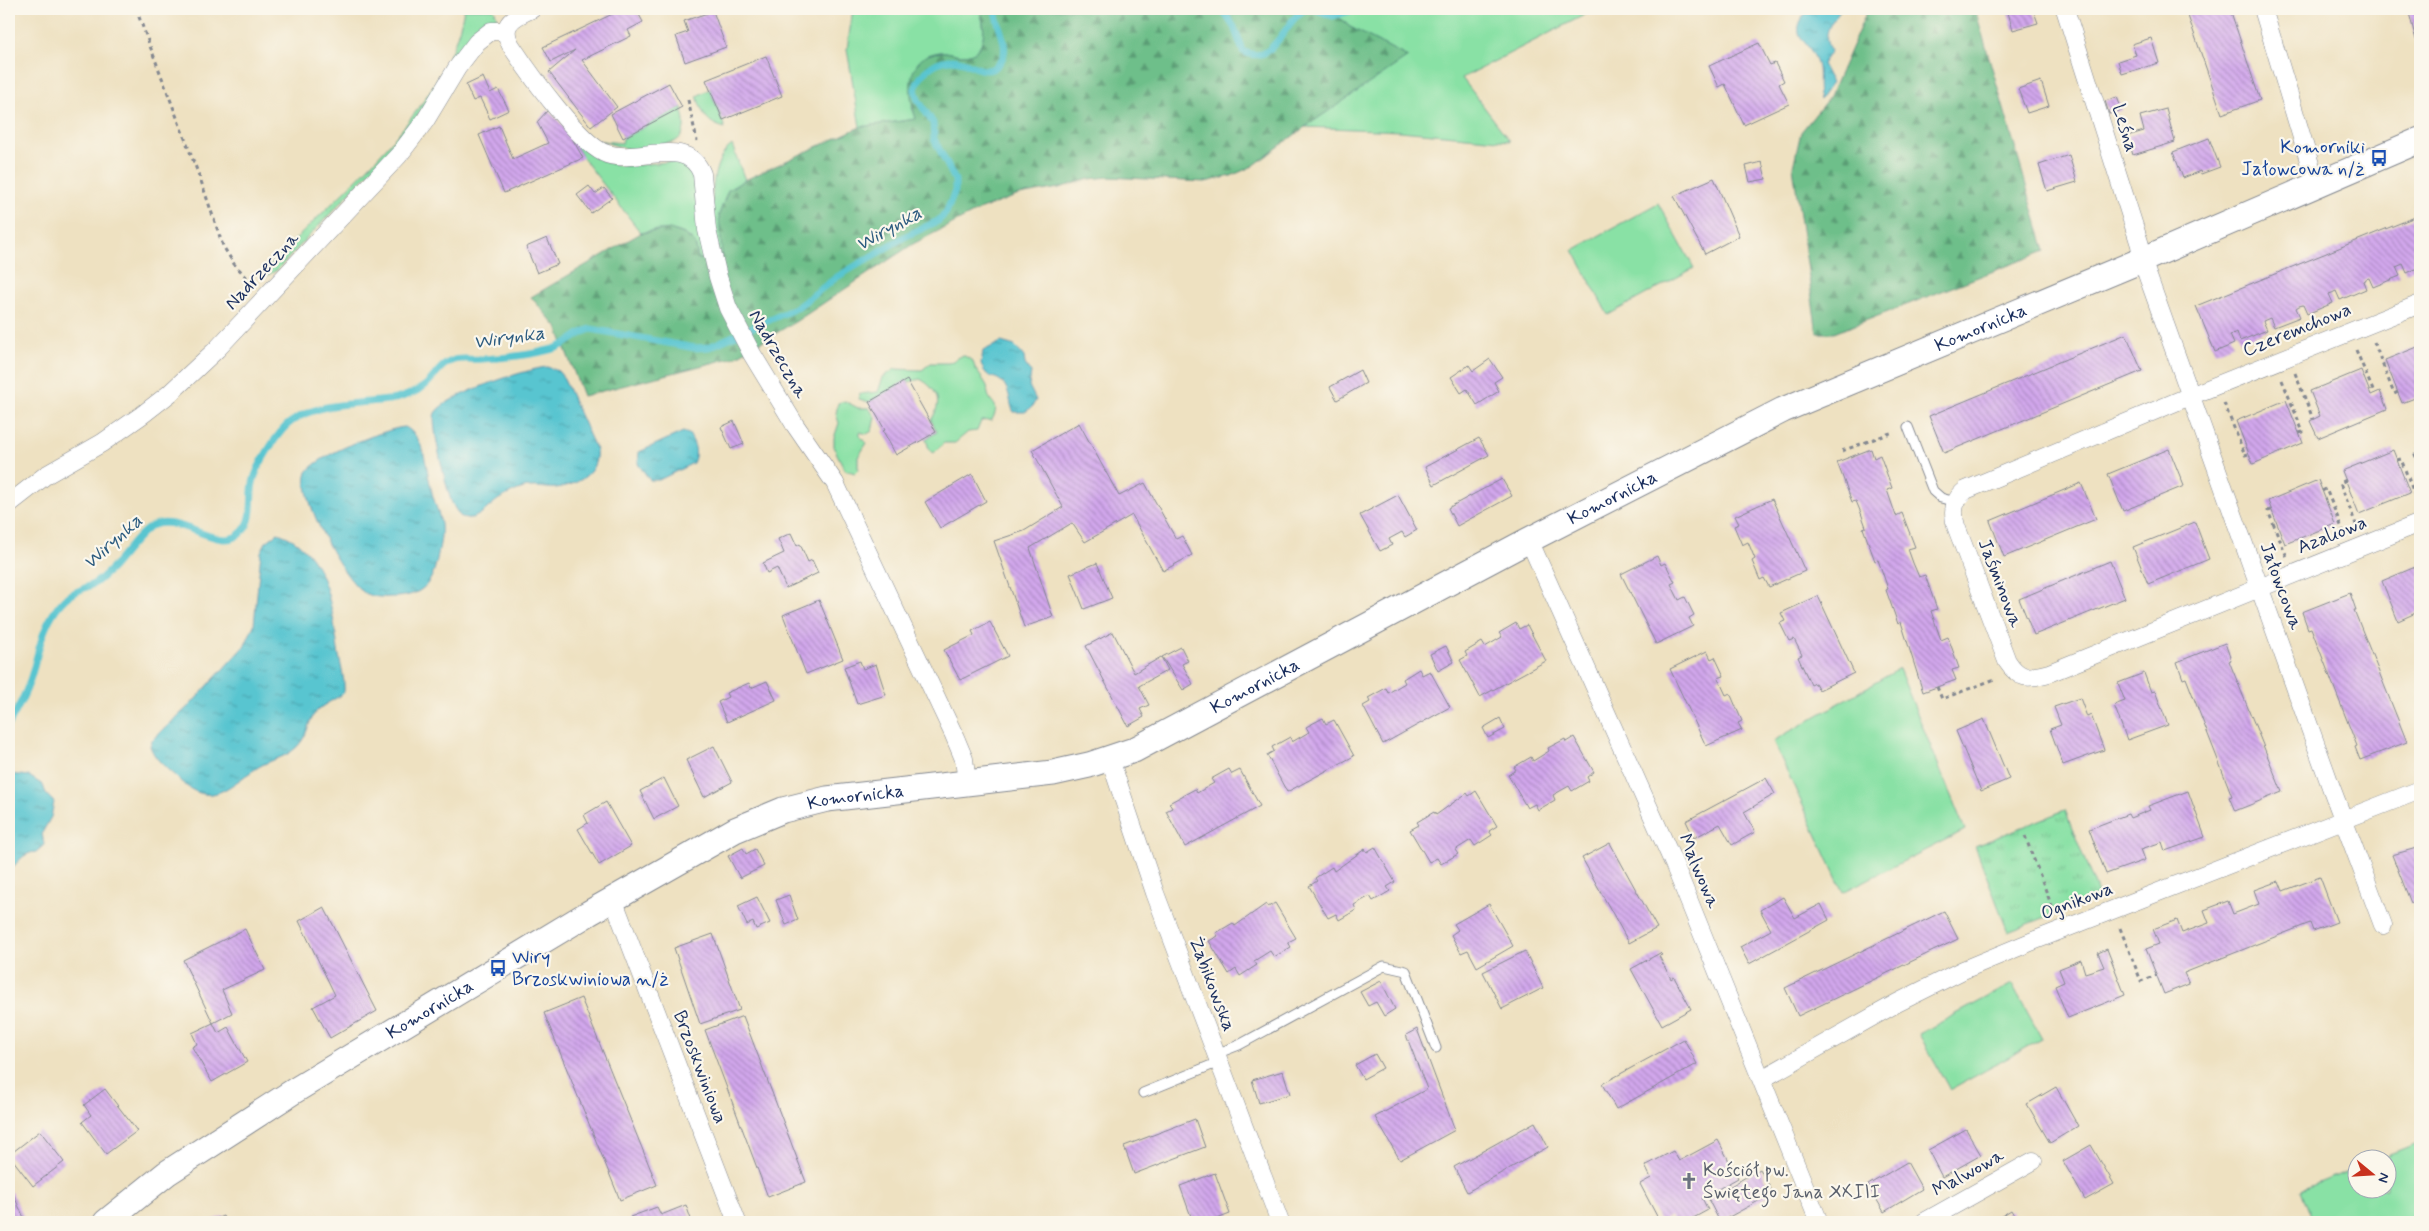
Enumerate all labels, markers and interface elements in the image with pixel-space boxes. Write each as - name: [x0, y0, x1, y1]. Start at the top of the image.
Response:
- street label: Leśna: [2106, 101, 2144, 155]
- place label: Komorniki Jałowcowa n/ż: [2241, 135, 2365, 182]
- bus stop icon: Komorniki Jałowcowa n/ż: [2369, 148, 2389, 168]
- water label: Wirynka: [851, 200, 927, 258]
- street label: Nadrzeczna: [219, 226, 305, 315]
- street label: Komornicka: [1931, 297, 2031, 358]
- street label: Czeremchowa: [2239, 297, 2355, 363]
- street label: Nadrzeczna: [743, 305, 814, 403]
- water label: Wirynka: [472, 320, 546, 356]
- street label: Komornicka: [1563, 464, 1661, 531]
- water label: Wirynka: [77, 508, 149, 576]
- street label: Azaliowa: [2294, 510, 2370, 560]
- street label: Jaśminowa: [1972, 535, 2029, 631]
- street label: Jałowcowa: [2254, 539, 2309, 634]
- street label: Komornicka: [1206, 652, 1304, 720]
- street label: Komornicka: [804, 778, 906, 816]
- street label: Malwowa: [1672, 830, 1726, 912]
- street label: Ognikowa: [2037, 876, 2117, 927]
- street label: Żabikowska: [1183, 933, 1241, 1035]
- place label: Wiry Brzoskwiniowa n/ż: [512, 945, 669, 992]
- bus stop icon: Wiry Brzoskwiniowa n/ż: [488, 958, 508, 978]
- street label: Komornicka: [382, 973, 478, 1045]
- street label: Brzoskwiniowa: [667, 1007, 733, 1127]
- street label: Malwowa: [1928, 1143, 2009, 1203]
- north arrow: [2346, 1148, 2396, 1198]
- place label: Kościół pw. Świętego Jana XXIII: [1703, 1158, 1880, 1208]
- text: N: [2373, 1170, 2393, 1185]
- church icon: Kościół pw. Świętego Jana XXIII: [1679, 1171, 1699, 1191]

